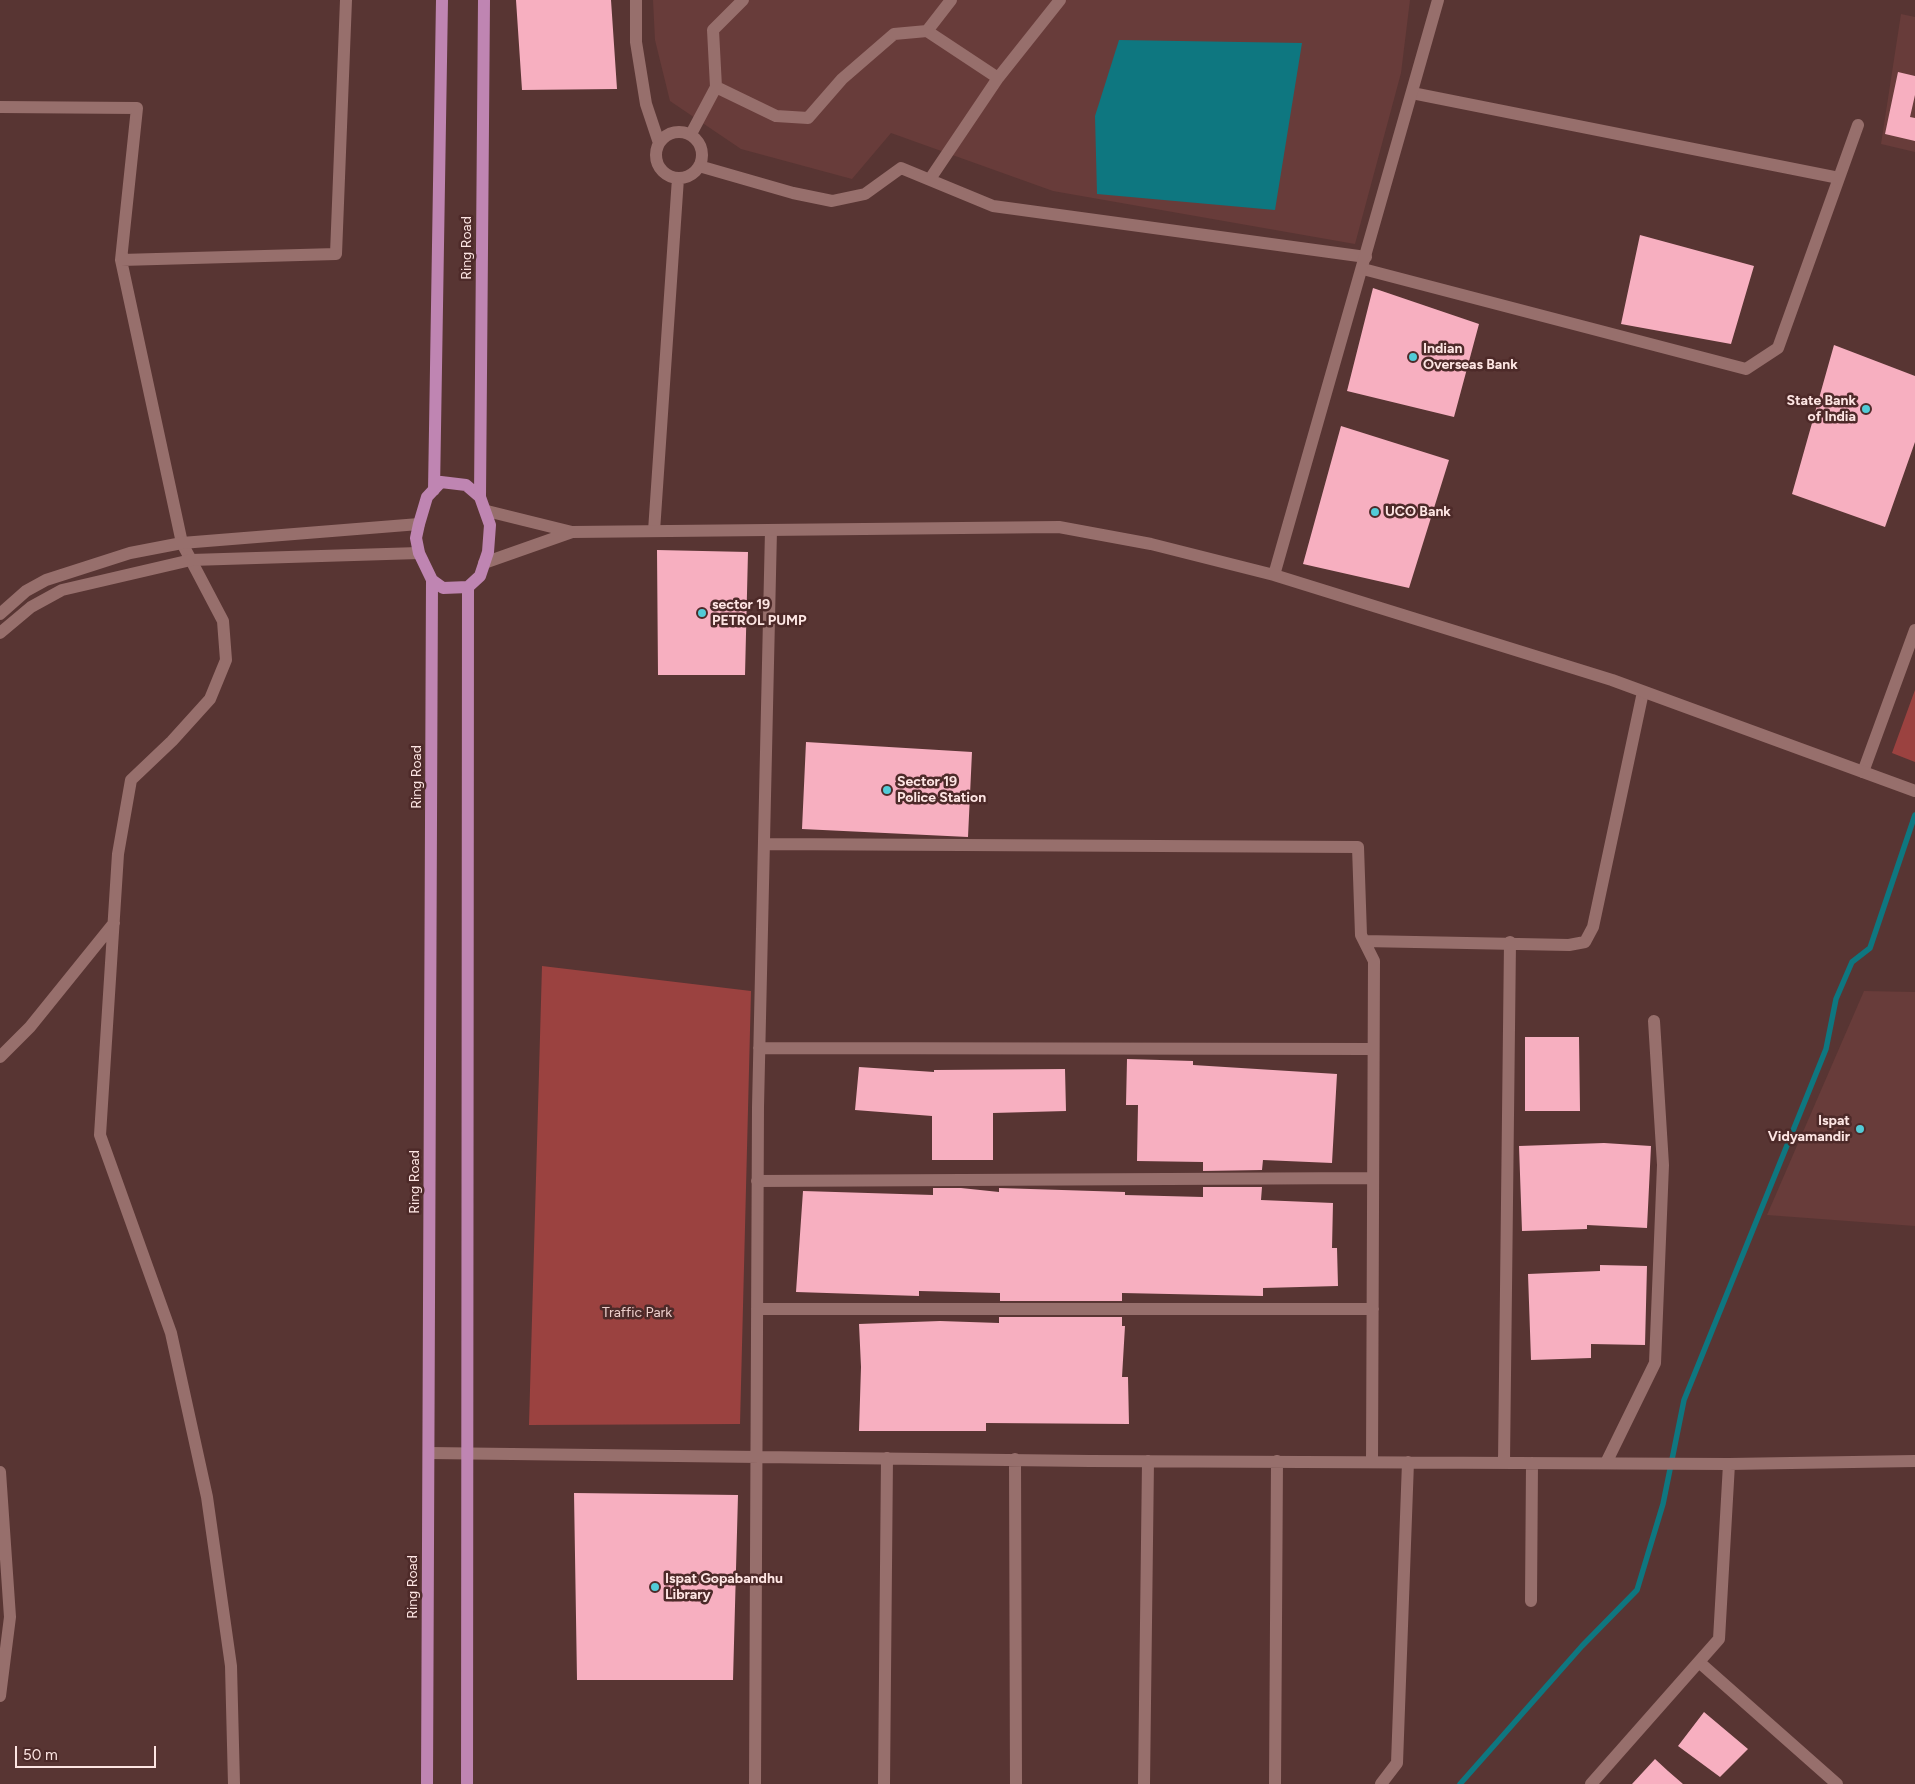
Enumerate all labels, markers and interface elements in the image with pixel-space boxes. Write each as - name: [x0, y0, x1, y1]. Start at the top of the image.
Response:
- street label: Ring Road: [459, 216, 475, 280]
- place label: Indian Overseas Bank: [1423, 341, 1518, 374]
- marker: Indian Overseas Bank: [1407, 351, 1419, 363]
- place label: State Bank of India: [1786, 393, 1856, 426]
- marker: State Bank of India: [1860, 403, 1872, 415]
- place label: UCO Bank: [1385, 504, 1451, 520]
- marker: UCO Bank: [1369, 506, 1381, 518]
- place label: sector 19 PETROL PUMP: [712, 597, 806, 630]
- marker: sector 19 PETROL PUMP: [696, 607, 708, 619]
- street label: Ring Road: [409, 745, 425, 809]
- place label: Sector 19 Police Station: [897, 774, 986, 806]
- marker: Sector 19 Police Station: [881, 784, 893, 796]
- place label: Ispat Vidyamandir: [1768, 1113, 1850, 1146]
- marker: Ispat Vidyamandir: [1854, 1123, 1866, 1135]
- street label: Ring Road: [407, 1150, 423, 1214]
- park label: Traffic Park: [602, 1305, 672, 1321]
- street label: Ring Road: [405, 1555, 421, 1619]
- place label: Ispat Gopabandhu Library: [665, 1571, 783, 1604]
- marker: Ispat Gopabandhu Library: [649, 1581, 661, 1593]
- scale bar: [18, 1736, 159, 1768]
- text: 50 m: [23, 1746, 58, 1764]

